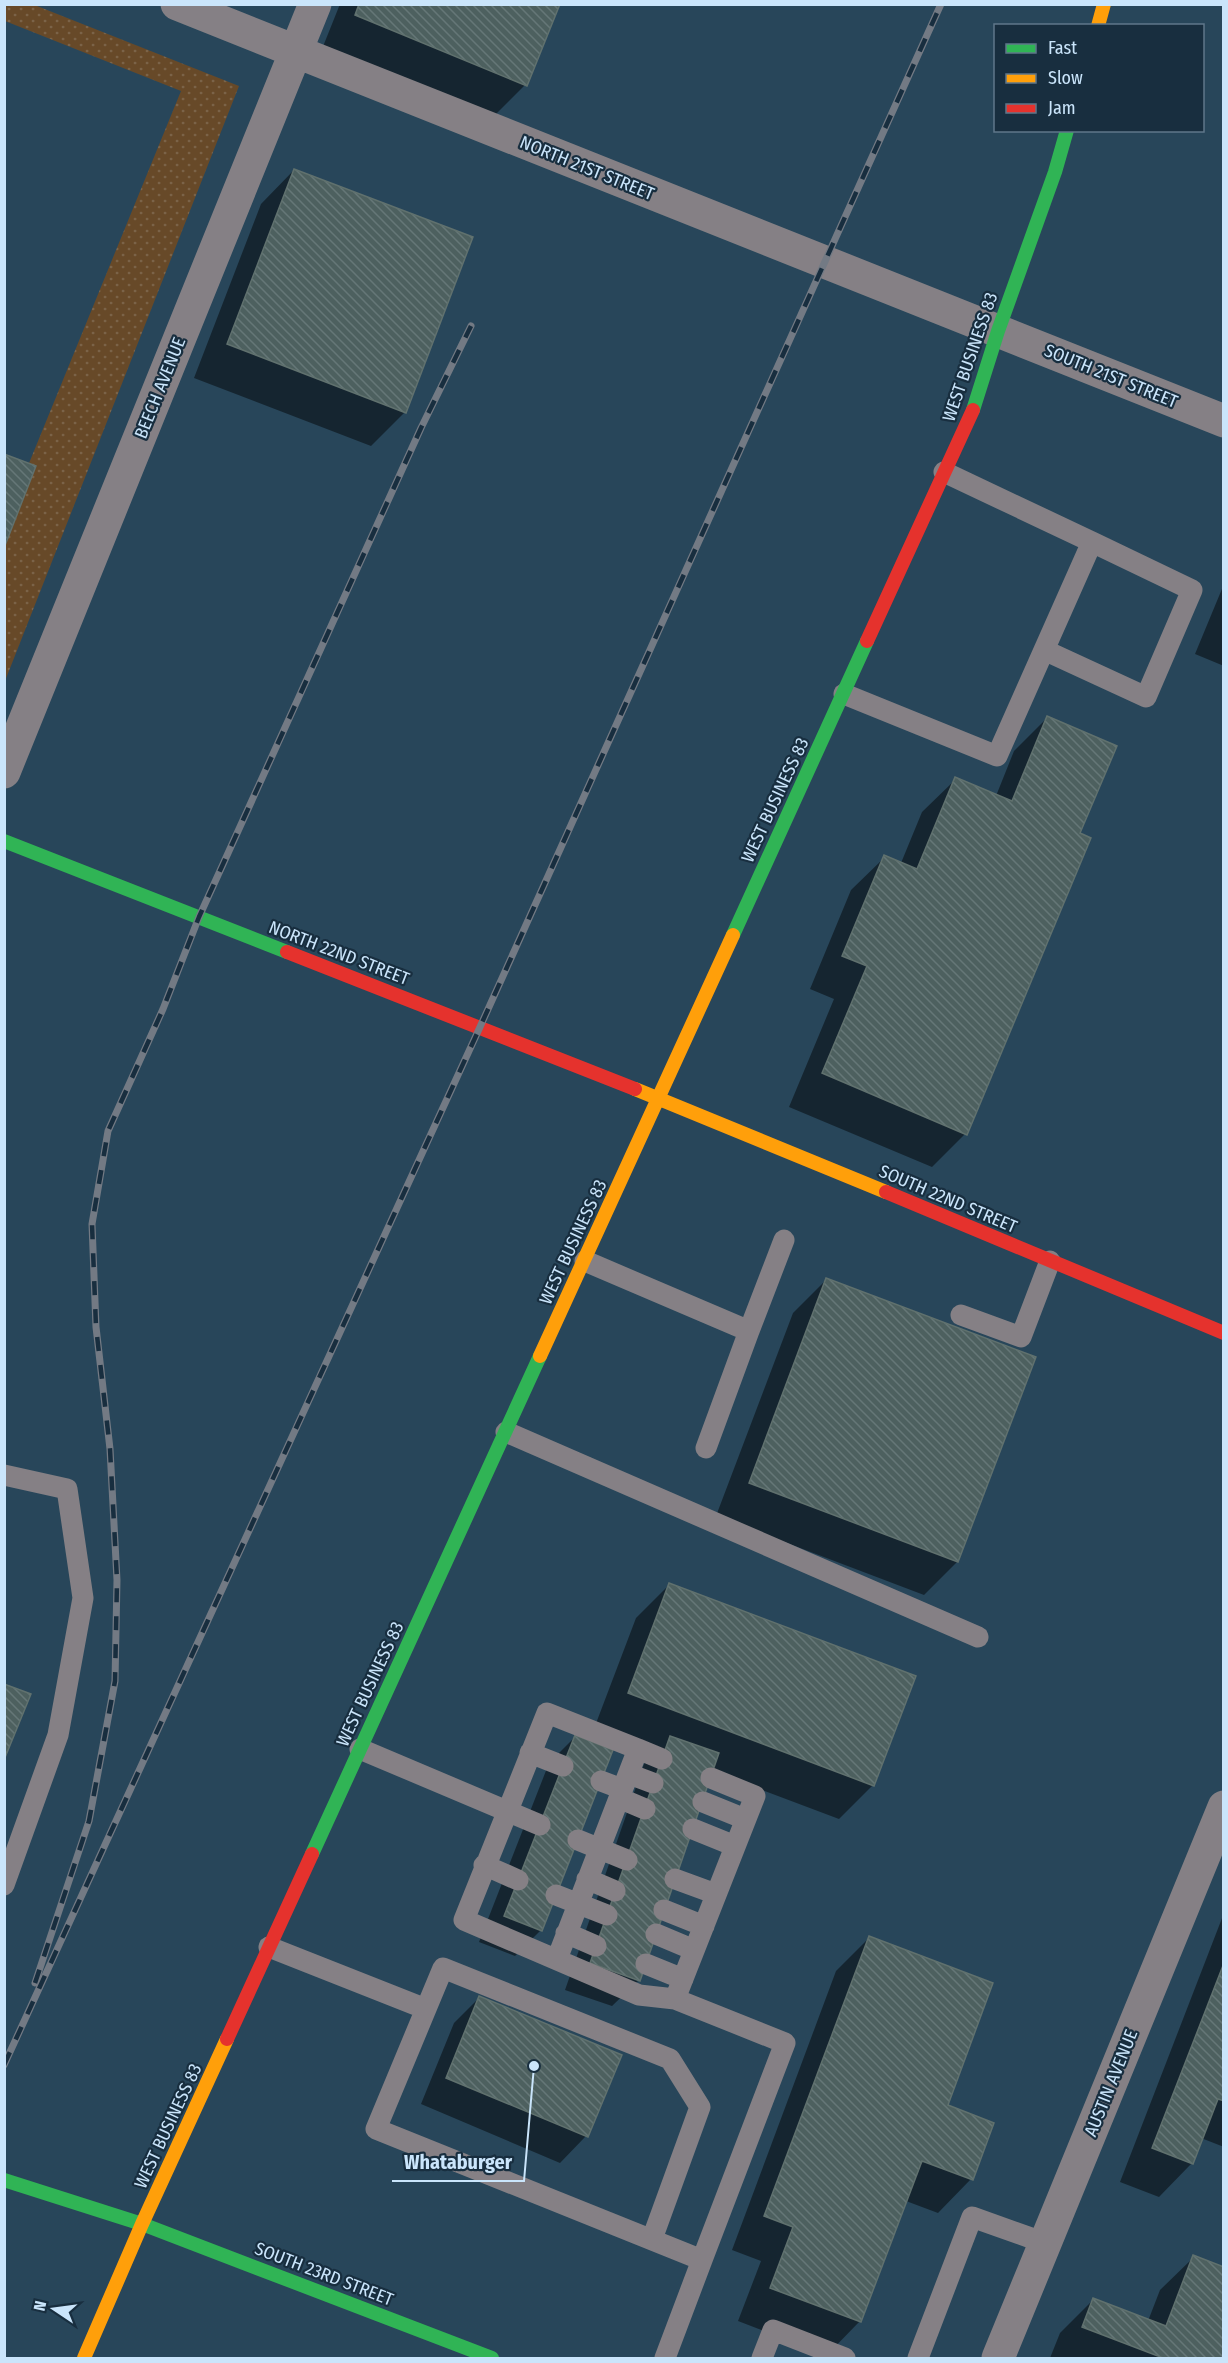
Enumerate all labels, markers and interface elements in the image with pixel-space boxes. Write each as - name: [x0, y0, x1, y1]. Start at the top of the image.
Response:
- legend: [994, 24, 1204, 132]
- text: Fast: [1048, 37, 1077, 59]
- text: Slow: [1048, 67, 1083, 89]
- text: Jam: [1048, 97, 1076, 119]
- street label: NORTH 21ST STREET: [517, 131, 658, 205]
- street label: WEST BUSINESS 83: [938, 290, 1002, 424]
- street label: BEECH AVENUE: [130, 334, 190, 442]
- street label: SOUTH 21ST STREET: [1041, 339, 1181, 413]
- street label: WEST BUSINESS 83: [737, 734, 813, 866]
- street label: NORTH 22ND STREET: [266, 916, 413, 990]
- street label: SOUTH 22ND STREET: [876, 1160, 1021, 1238]
- street label: WEST BUSINESS 83: [535, 1176, 611, 1308]
- street label: WEST BUSINESS 83: [332, 1618, 408, 1750]
- street label: AUSTIN AVENUE: [1080, 2026, 1142, 2140]
- street label: WEST BUSINESS 83: [130, 2060, 206, 2192]
- callout: Whataburger: [392, 2143, 524, 2181]
- text: Whataburger: [404, 2150, 513, 2174]
- street label: SOUTH 23RD STREET: [252, 2237, 397, 2311]
- north arrow: [24, 2279, 84, 2339]
- text: N: [30, 2299, 50, 2313]

